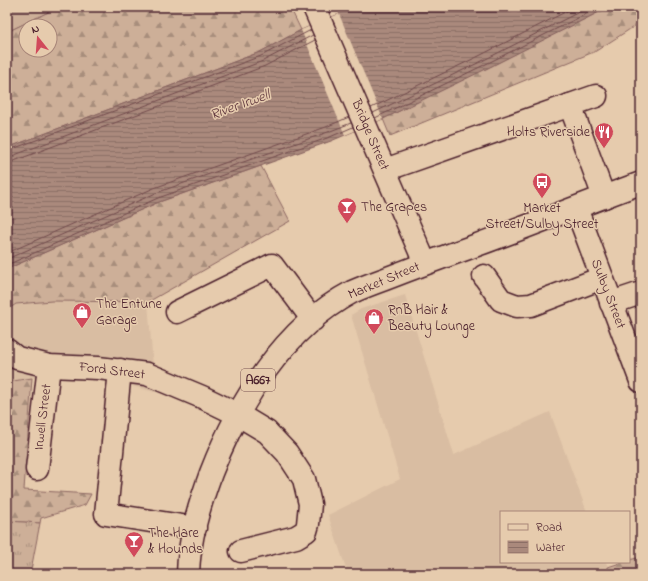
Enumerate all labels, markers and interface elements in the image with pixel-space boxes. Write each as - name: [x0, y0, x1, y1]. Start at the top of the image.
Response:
- north arrow: [18, 18, 58, 58]
- text: N: [29, 21, 41, 38]
- water label: River Irwell: [207, 83, 275, 126]
- street label: Bridge Street: [344, 95, 395, 175]
- restaurant icon: Holts Riverside: [593, 121, 615, 149]
- place label: Holts Riverside: [507, 122, 591, 143]
- bus stop icon: Market Street/Sulby Street: [531, 171, 553, 199]
- bar icon: The Grapes: [336, 196, 358, 224]
- place label: The Grapes: [361, 197, 427, 218]
- place label: Market Street/Sulby Street: [486, 198, 599, 236]
- street label: Market Street: [345, 256, 423, 306]
- street label: Sulby Street: [584, 256, 631, 333]
- place label: The Entune Garage: [96, 294, 162, 332]
- place label: RnB Hair & Beauty Lounge: [387, 300, 476, 338]
- shop icon: The Entune Garage: [71, 301, 93, 329]
- shop icon: RnB Hair & Beauty Lounge: [363, 307, 385, 335]
- street label: Ford Street: [77, 356, 146, 385]
- road number: A667: [241, 369, 275, 391]
- street label: Irwell Street: [29, 382, 58, 451]
- legend: [500, 511, 630, 563]
- text: Road: [536, 519, 562, 537]
- place label: The Hare & Hounds: [148, 523, 203, 560]
- bar icon: The Hare & Hounds: [123, 530, 145, 558]
- text: Water: [536, 539, 565, 557]

